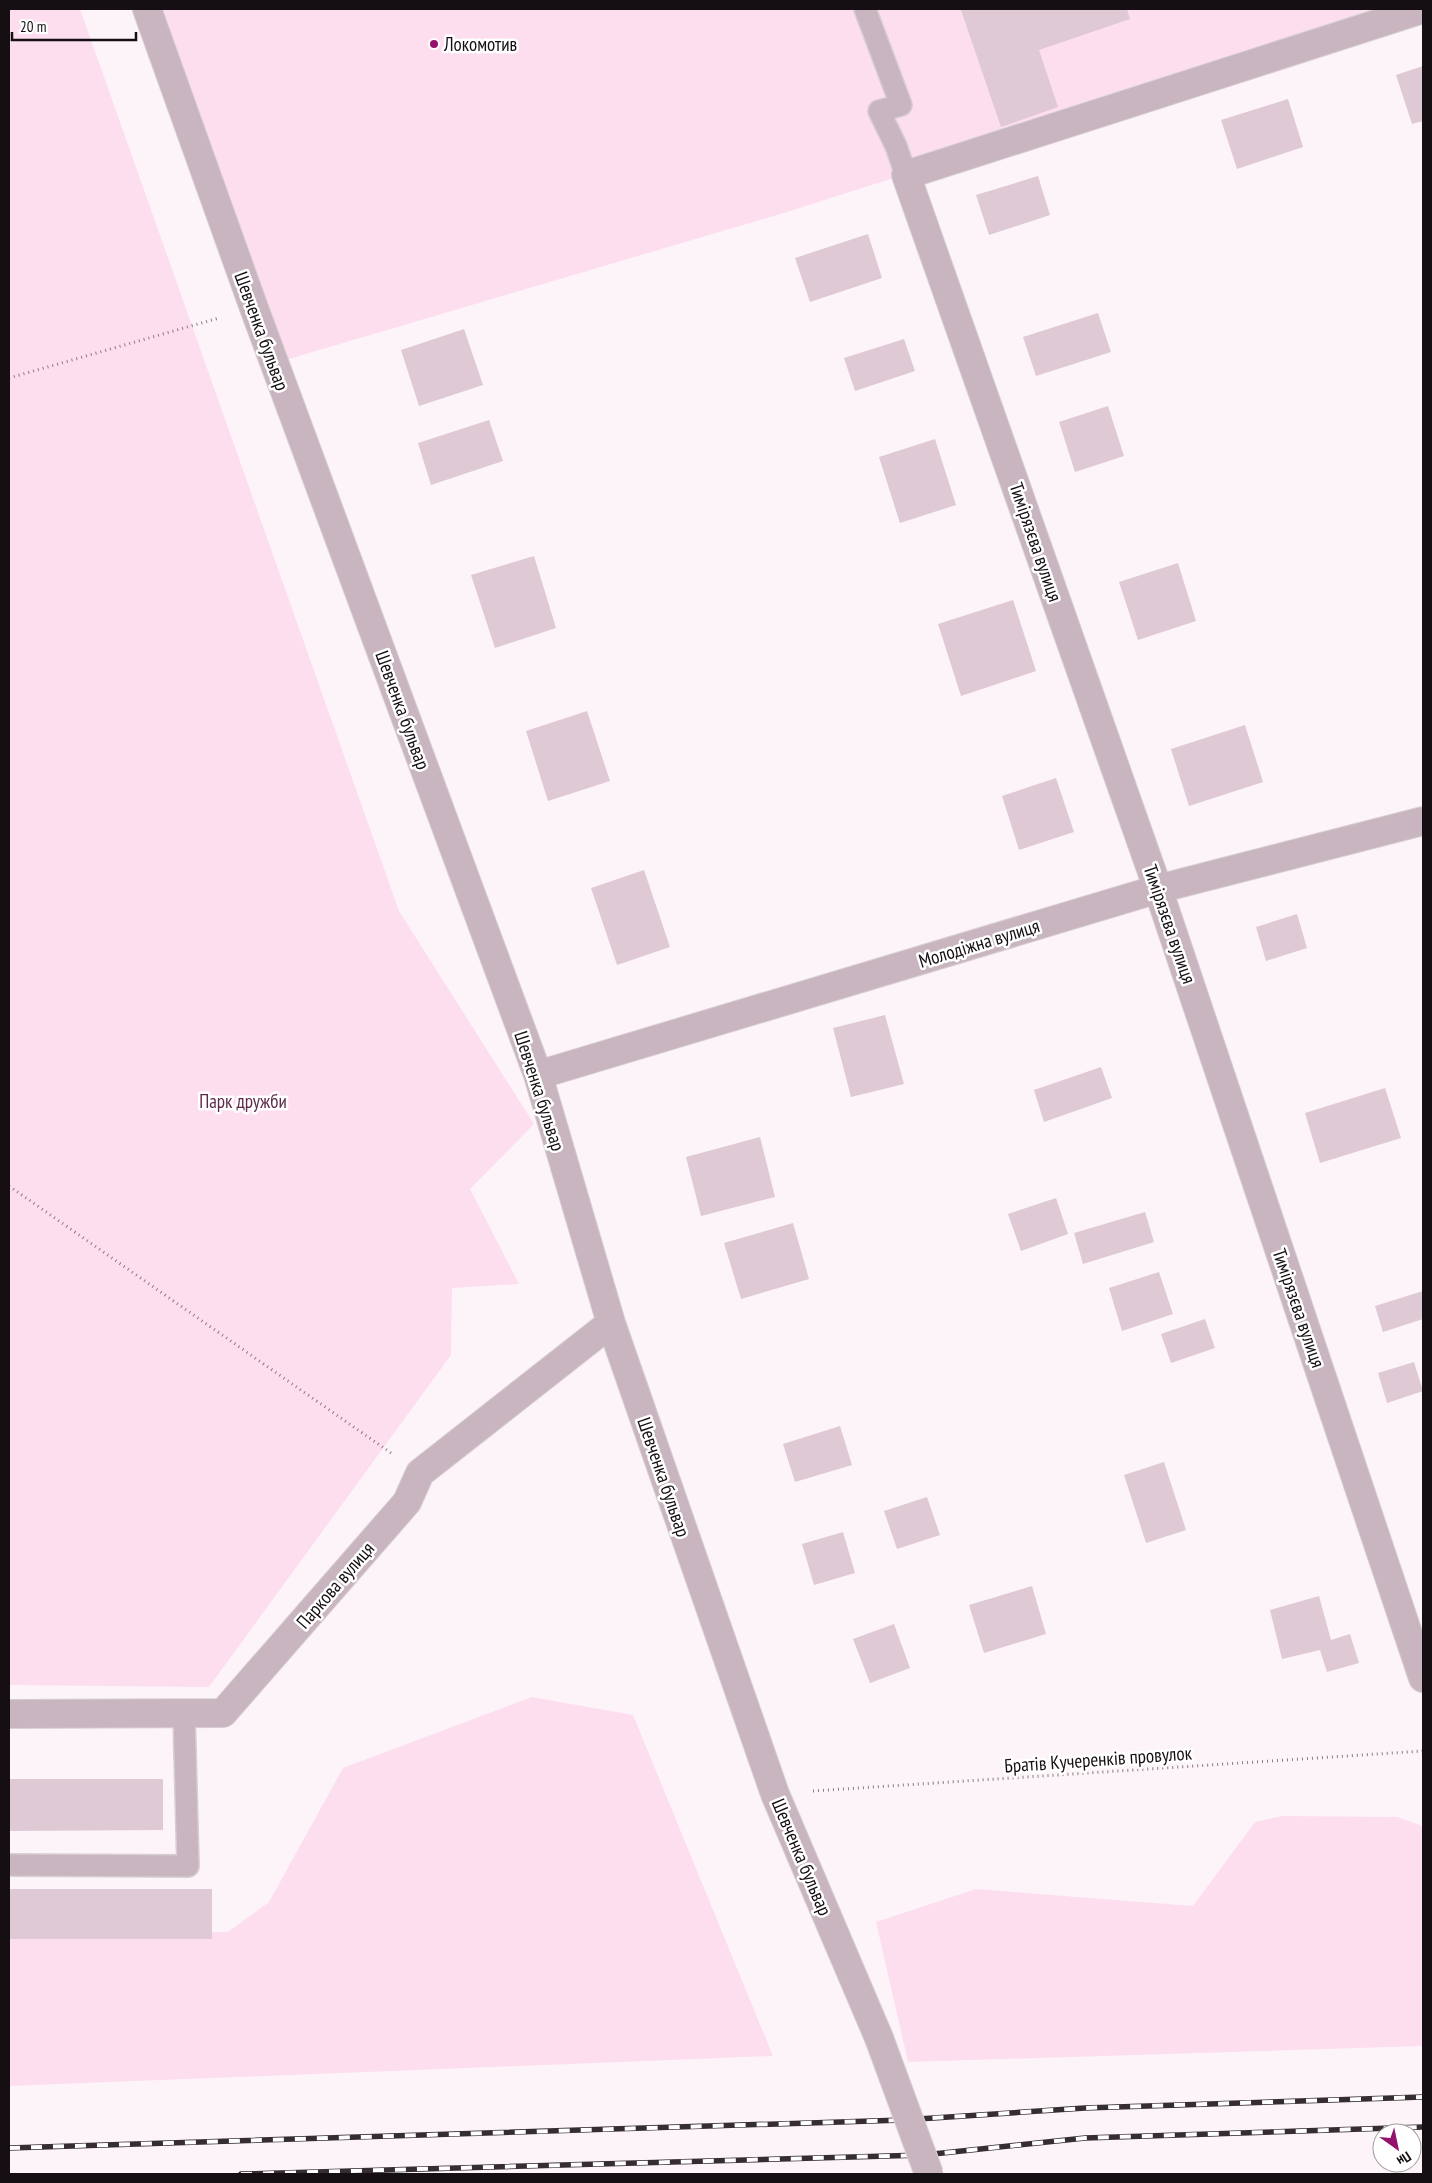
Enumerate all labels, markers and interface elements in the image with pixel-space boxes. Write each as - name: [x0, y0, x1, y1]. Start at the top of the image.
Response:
- scale bar: [12, 10, 136, 42]
- text: 20 m: [20, 17, 46, 36]
- place label: Локомотив: [443, 32, 517, 56]
- marker: Локомотив: [428, 38, 440, 50]
- street label: Шевченка бульвар: [229, 268, 295, 394]
- street label: Тимірязєва вулиця: [1004, 479, 1068, 605]
- street label: Шевченка бульвар: [370, 647, 436, 773]
- street label: Тимірязєва вулиця: [1138, 861, 1202, 987]
- street label: Молодіжна вулиця: [916, 913, 1042, 973]
- street label: Шевченка бульвар: [509, 1028, 571, 1154]
- park label: Парк дружби: [199, 1089, 287, 1113]
- street label: Тимірязєва вулиця: [1267, 1245, 1331, 1371]
- street label: Шевченка бульвар: [632, 1414, 696, 1540]
- street label: Паркова вулиця: [291, 1537, 379, 1633]
- street label: Братів Кучеренків провулок: [1003, 1740, 1193, 1778]
- street label: Шевченка бульвар: [767, 1795, 837, 1919]
- north arrow: [1372, 2123, 1422, 2173]
- text: Пн: [1393, 2148, 1415, 2170]

